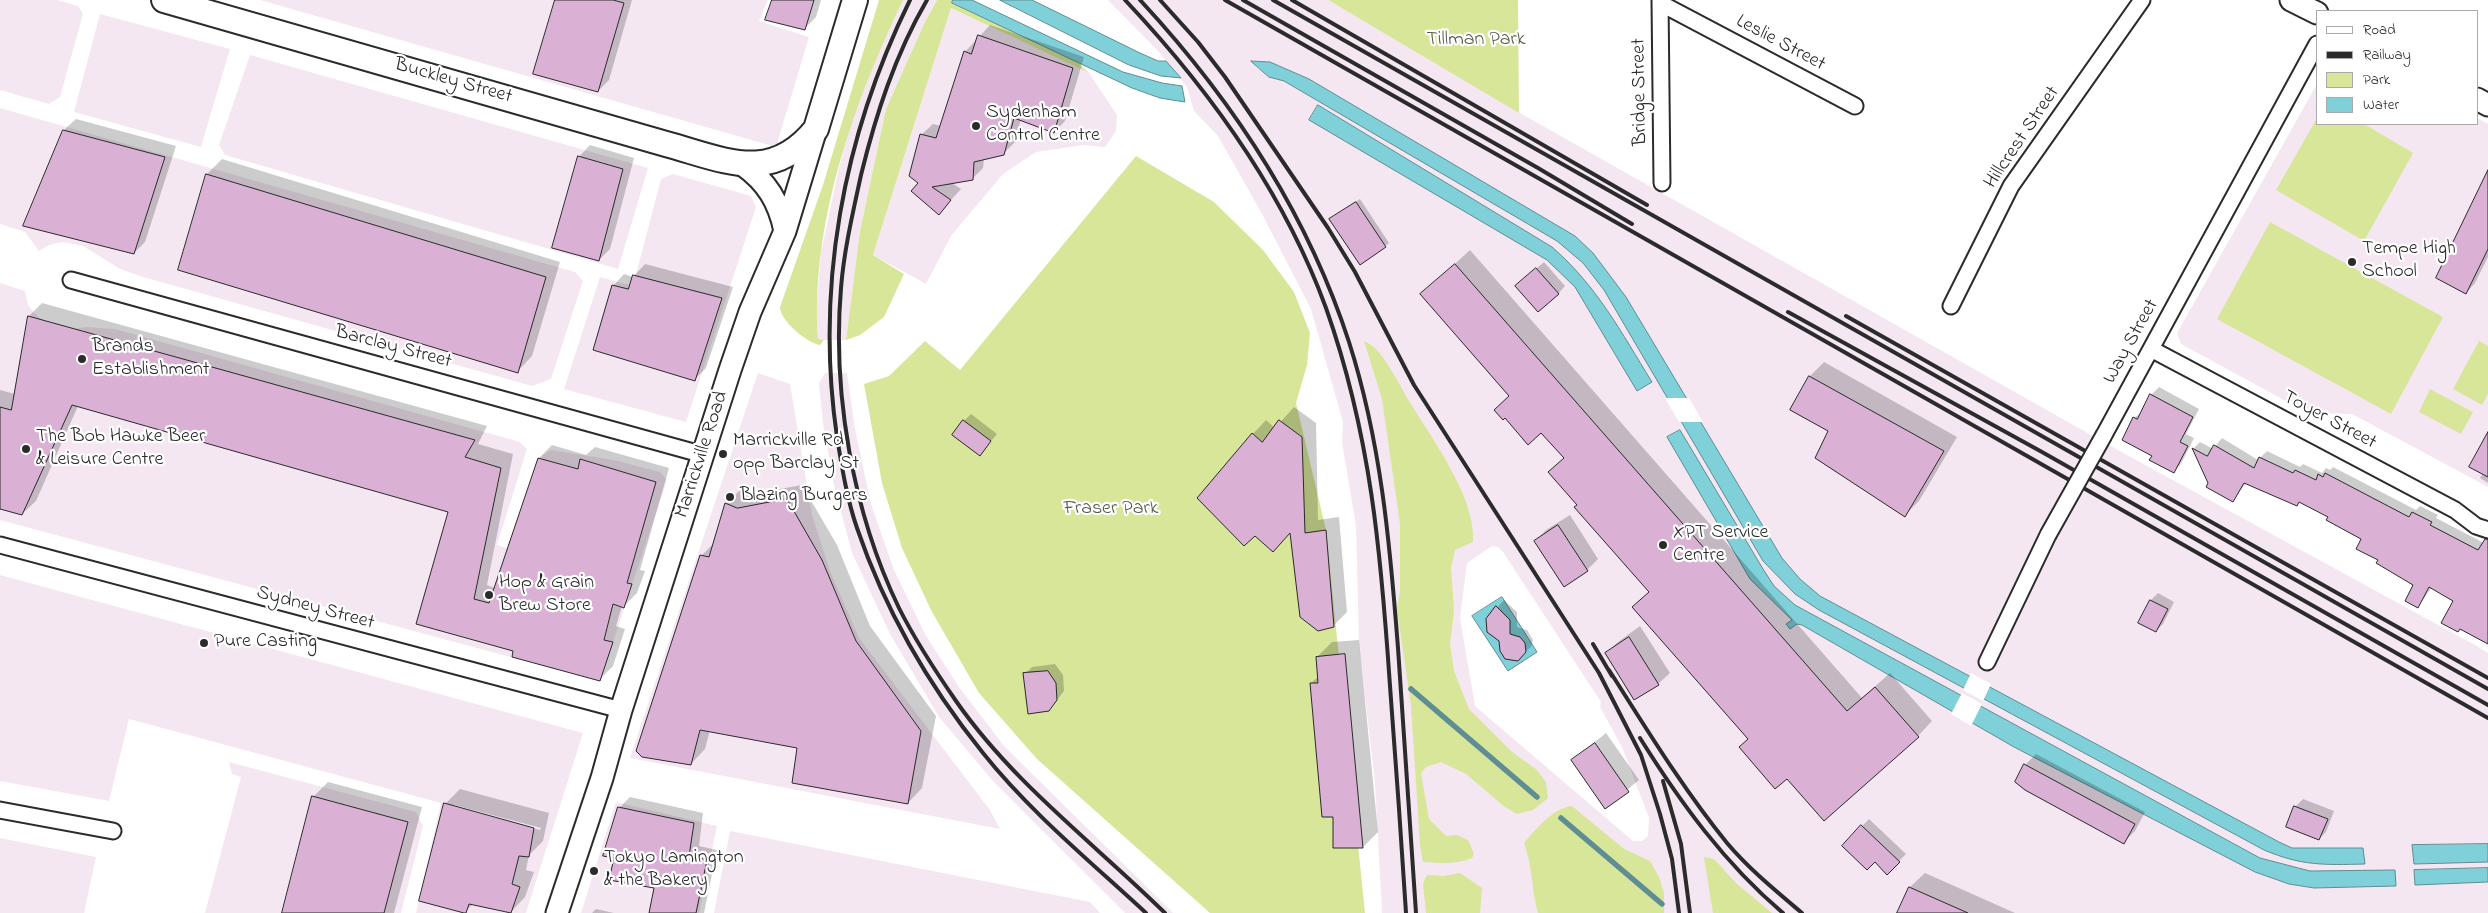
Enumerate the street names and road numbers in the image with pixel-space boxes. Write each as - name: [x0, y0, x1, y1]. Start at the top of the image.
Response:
- street label: Leslie Street: [1731, 10, 1829, 78]
- street label: Bridge Street: [1628, 38, 1654, 146]
- street label: Buckley Street: [391, 54, 515, 110]
- street label: Hillcrest Street: [1980, 82, 2066, 194]
- street label: Way Street: [2099, 296, 2165, 388]
- street label: Barclay Street: [332, 321, 454, 375]
- street label: Toyer Street: [2278, 386, 2380, 456]
- street label: Marrickville Road: [671, 388, 735, 522]
- street label: Sydney Street: [253, 582, 377, 636]

